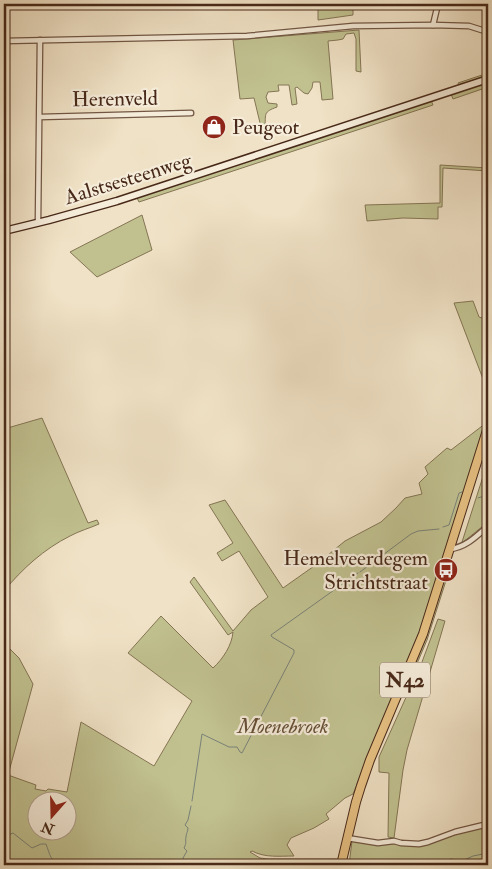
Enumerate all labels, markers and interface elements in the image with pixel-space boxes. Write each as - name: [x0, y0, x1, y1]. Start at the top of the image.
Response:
- street label: Herenveld: [72, 85, 159, 113]
- shop icon: Peugeot: [201, 114, 227, 140]
- place label: Peugeot: [232, 114, 300, 141]
- street label: Aalstsesteenweg: [60, 147, 195, 211]
- place label: Hemelveerdegem Strichtstraat: [283, 545, 428, 596]
- bus stop icon: Hemelveerdegem Strichtstraat: [433, 557, 459, 583]
- road number: N42: [380, 662, 430, 698]
- park label: Moenebroek: [235, 713, 329, 740]
- north arrow: [28, 792, 78, 842]
- text: N: [38, 817, 57, 838]

